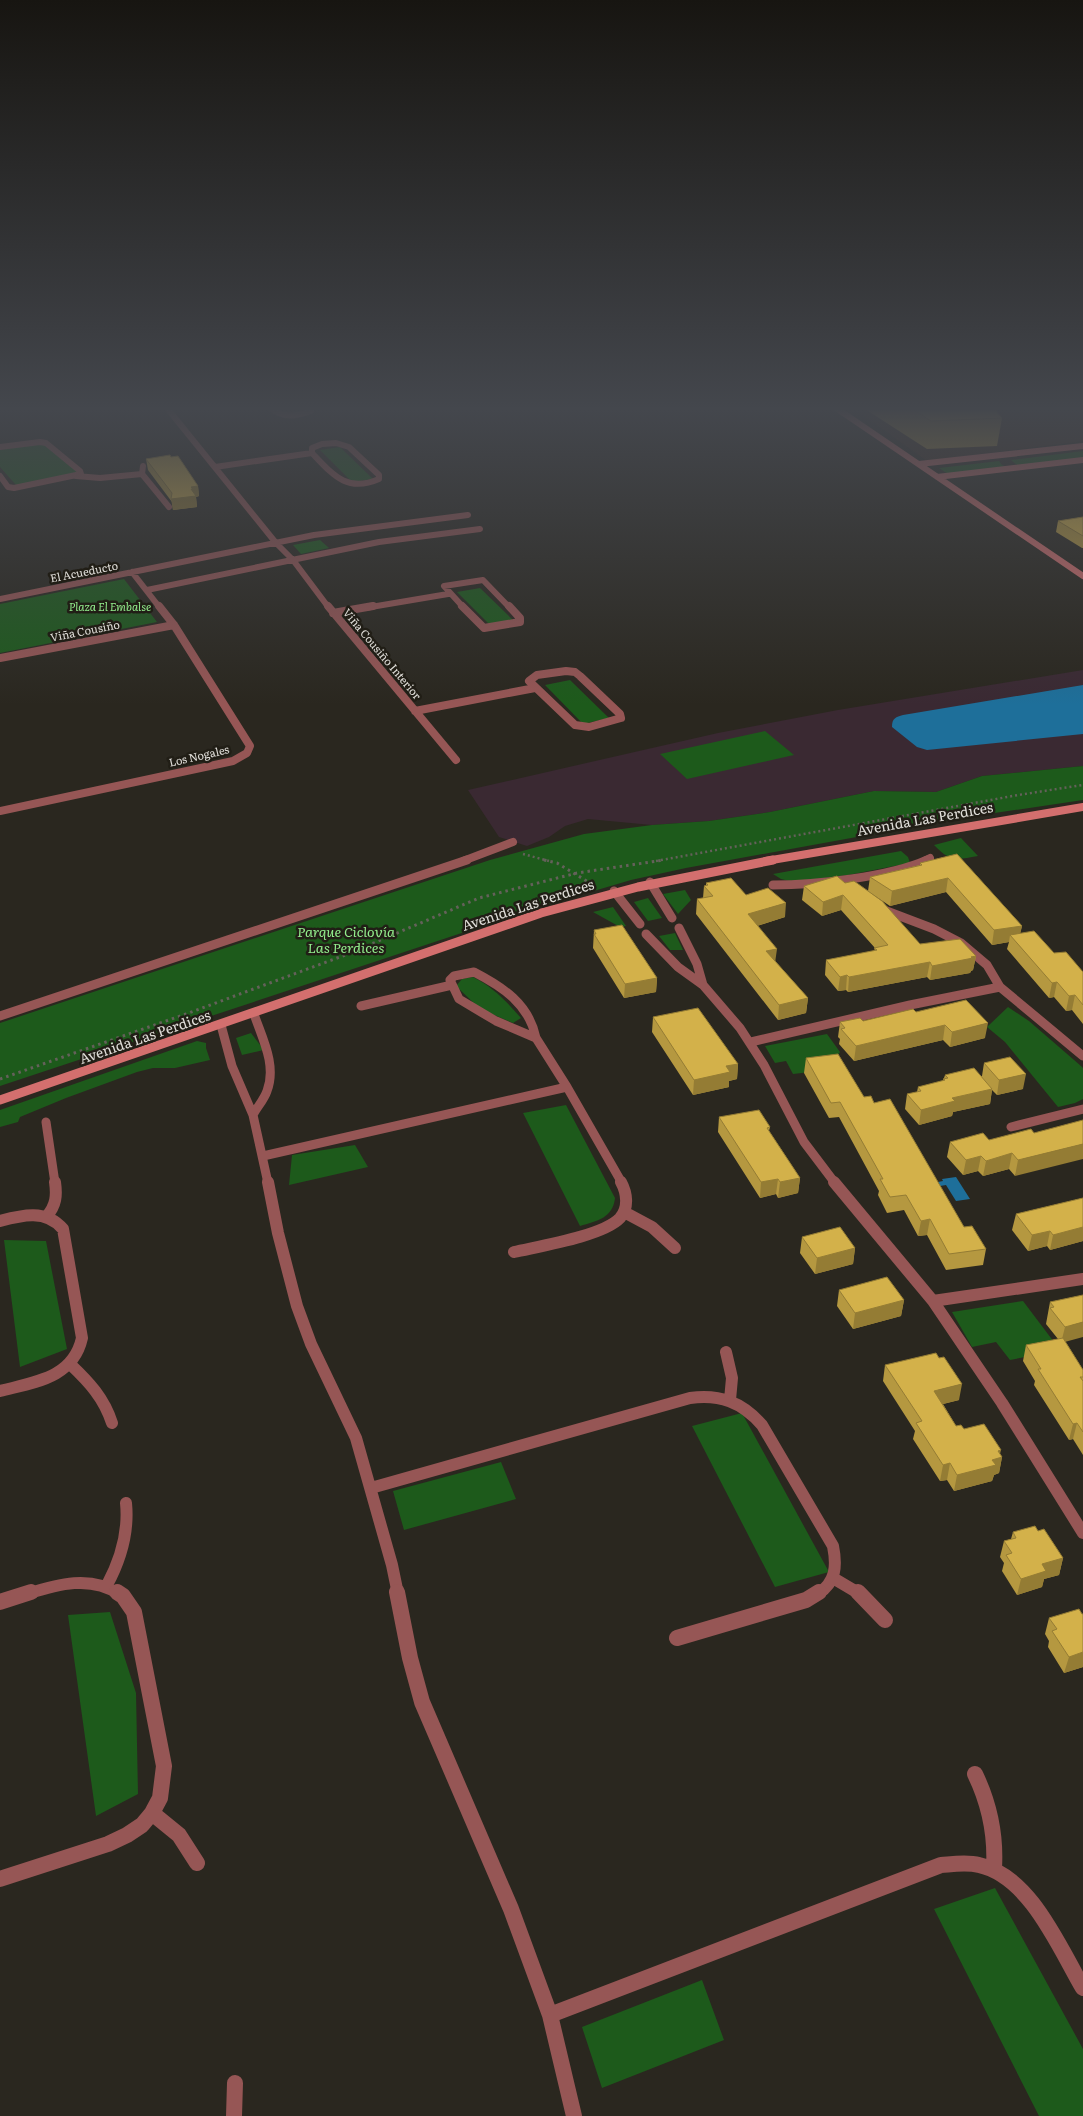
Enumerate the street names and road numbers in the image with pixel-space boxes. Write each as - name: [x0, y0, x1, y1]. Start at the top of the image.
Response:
- street label: El Acueducto: [48, 557, 119, 585]
- street label: Viña Cousiño Interior: [340, 604, 426, 703]
- street label: Viña Cousiño: [49, 615, 121, 645]
- street label: Los Nogales: [167, 740, 231, 770]
- street label: Avenida Las Perdices: [855, 796, 994, 840]
- street label: Avenida Las Perdices: [459, 873, 596, 935]
- street label: Avenida Las Perdices: [76, 1004, 213, 1068]

